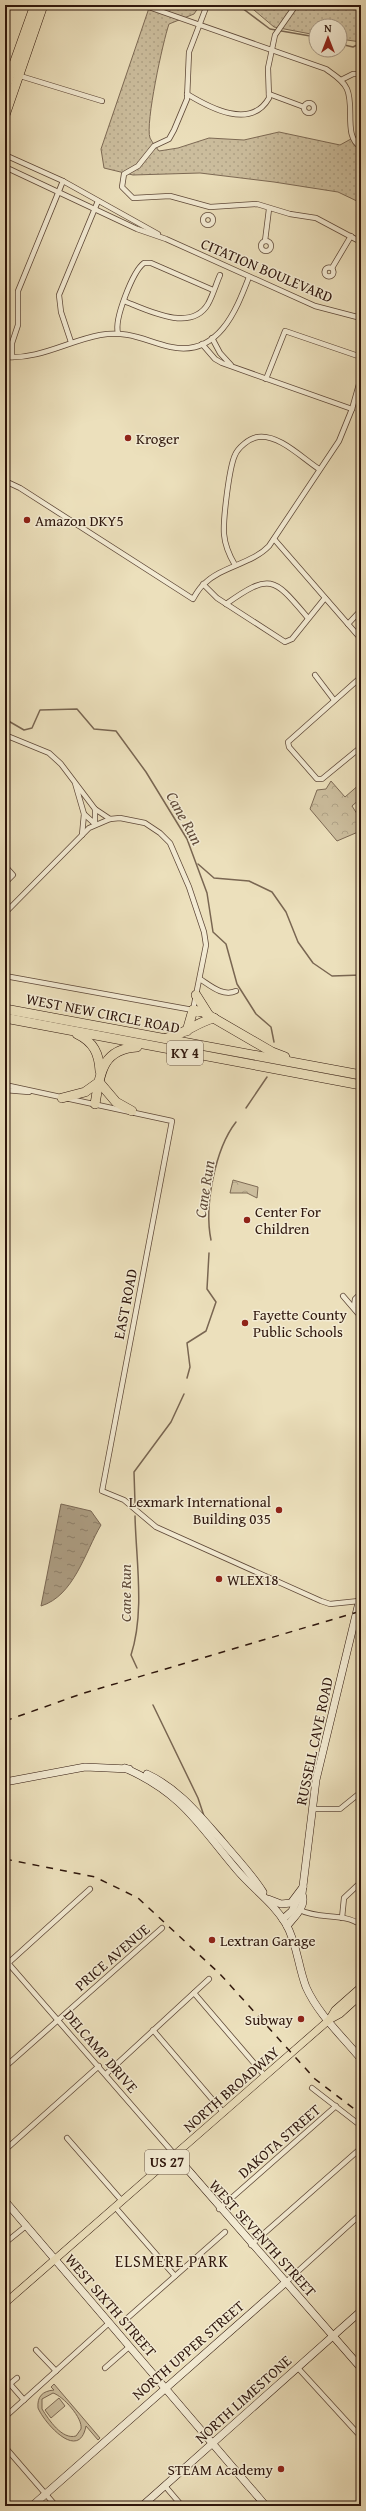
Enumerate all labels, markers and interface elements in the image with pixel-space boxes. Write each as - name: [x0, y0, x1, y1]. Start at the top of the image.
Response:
- north arrow: [308, 18, 348, 58]
- text: N: [324, 20, 332, 36]
- street label: CITATION BOULEVARD: [198, 233, 336, 307]
- place label: Kroger: [136, 428, 179, 449]
- marker: Kroger: [123, 433, 133, 443]
- place label: Amazon DKY5: [35, 510, 124, 531]
- marker: Amazon DKY5: [22, 515, 32, 525]
- water label: Cane Run: [160, 787, 210, 849]
- street label: WEST NEW CIRCLE ROAD: [24, 988, 182, 1038]
- road number: KY 4: [167, 1041, 203, 1065]
- water label: Cane Run: [188, 1159, 220, 1219]
- place label: Center For Children: [255, 1201, 321, 1239]
- marker: Center For Children: [242, 1215, 252, 1225]
- street label: EAST ROAD: [108, 1267, 142, 1341]
- place label: Fayette County Public Schools: [253, 1304, 348, 1342]
- marker: Fayette County Public Schools: [240, 1318, 250, 1328]
- place label: Lexmark International Building 035: [129, 1491, 271, 1529]
- marker: Lexmark International Building 035: [274, 1505, 284, 1515]
- water label: Cane Run: [113, 1564, 137, 1622]
- place label: WLEX18: [227, 1569, 278, 1590]
- marker: WLEX18: [214, 1574, 224, 1584]
- street label: RUSSELL CAVE ROAD: [290, 1675, 338, 1807]
- street label: PRICE AVENUE: [70, 1918, 154, 1995]
- place label: Lextran Garage: [220, 1930, 315, 1951]
- marker: Lextran Garage: [207, 1935, 217, 1945]
- street label: DELCAMP DRIVE: [59, 2005, 143, 2098]
- place label: Subway: [245, 2009, 294, 2030]
- marker: Subway: [296, 2014, 306, 2024]
- street label: NORTH BROADWAY: [178, 2041, 284, 2137]
- street label: DAKOTA STREET: [233, 2099, 325, 2183]
- road number: US 27: [145, 2150, 189, 2174]
- street label: WEST SEVENTH STREET: [205, 2175, 322, 2302]
- street label: WEST SIXTH STREET: [60, 2249, 162, 2361]
- district label: ELSMERE PARK: [115, 2249, 229, 2273]
- street label: NORTH UPPER STREET: [127, 2295, 249, 2405]
- street label: NORTH LIMESTONE: [190, 2350, 296, 2448]
- place label: STEAM Academy: [167, 2459, 274, 2480]
- marker: STEAM Academy: [276, 2464, 286, 2474]

